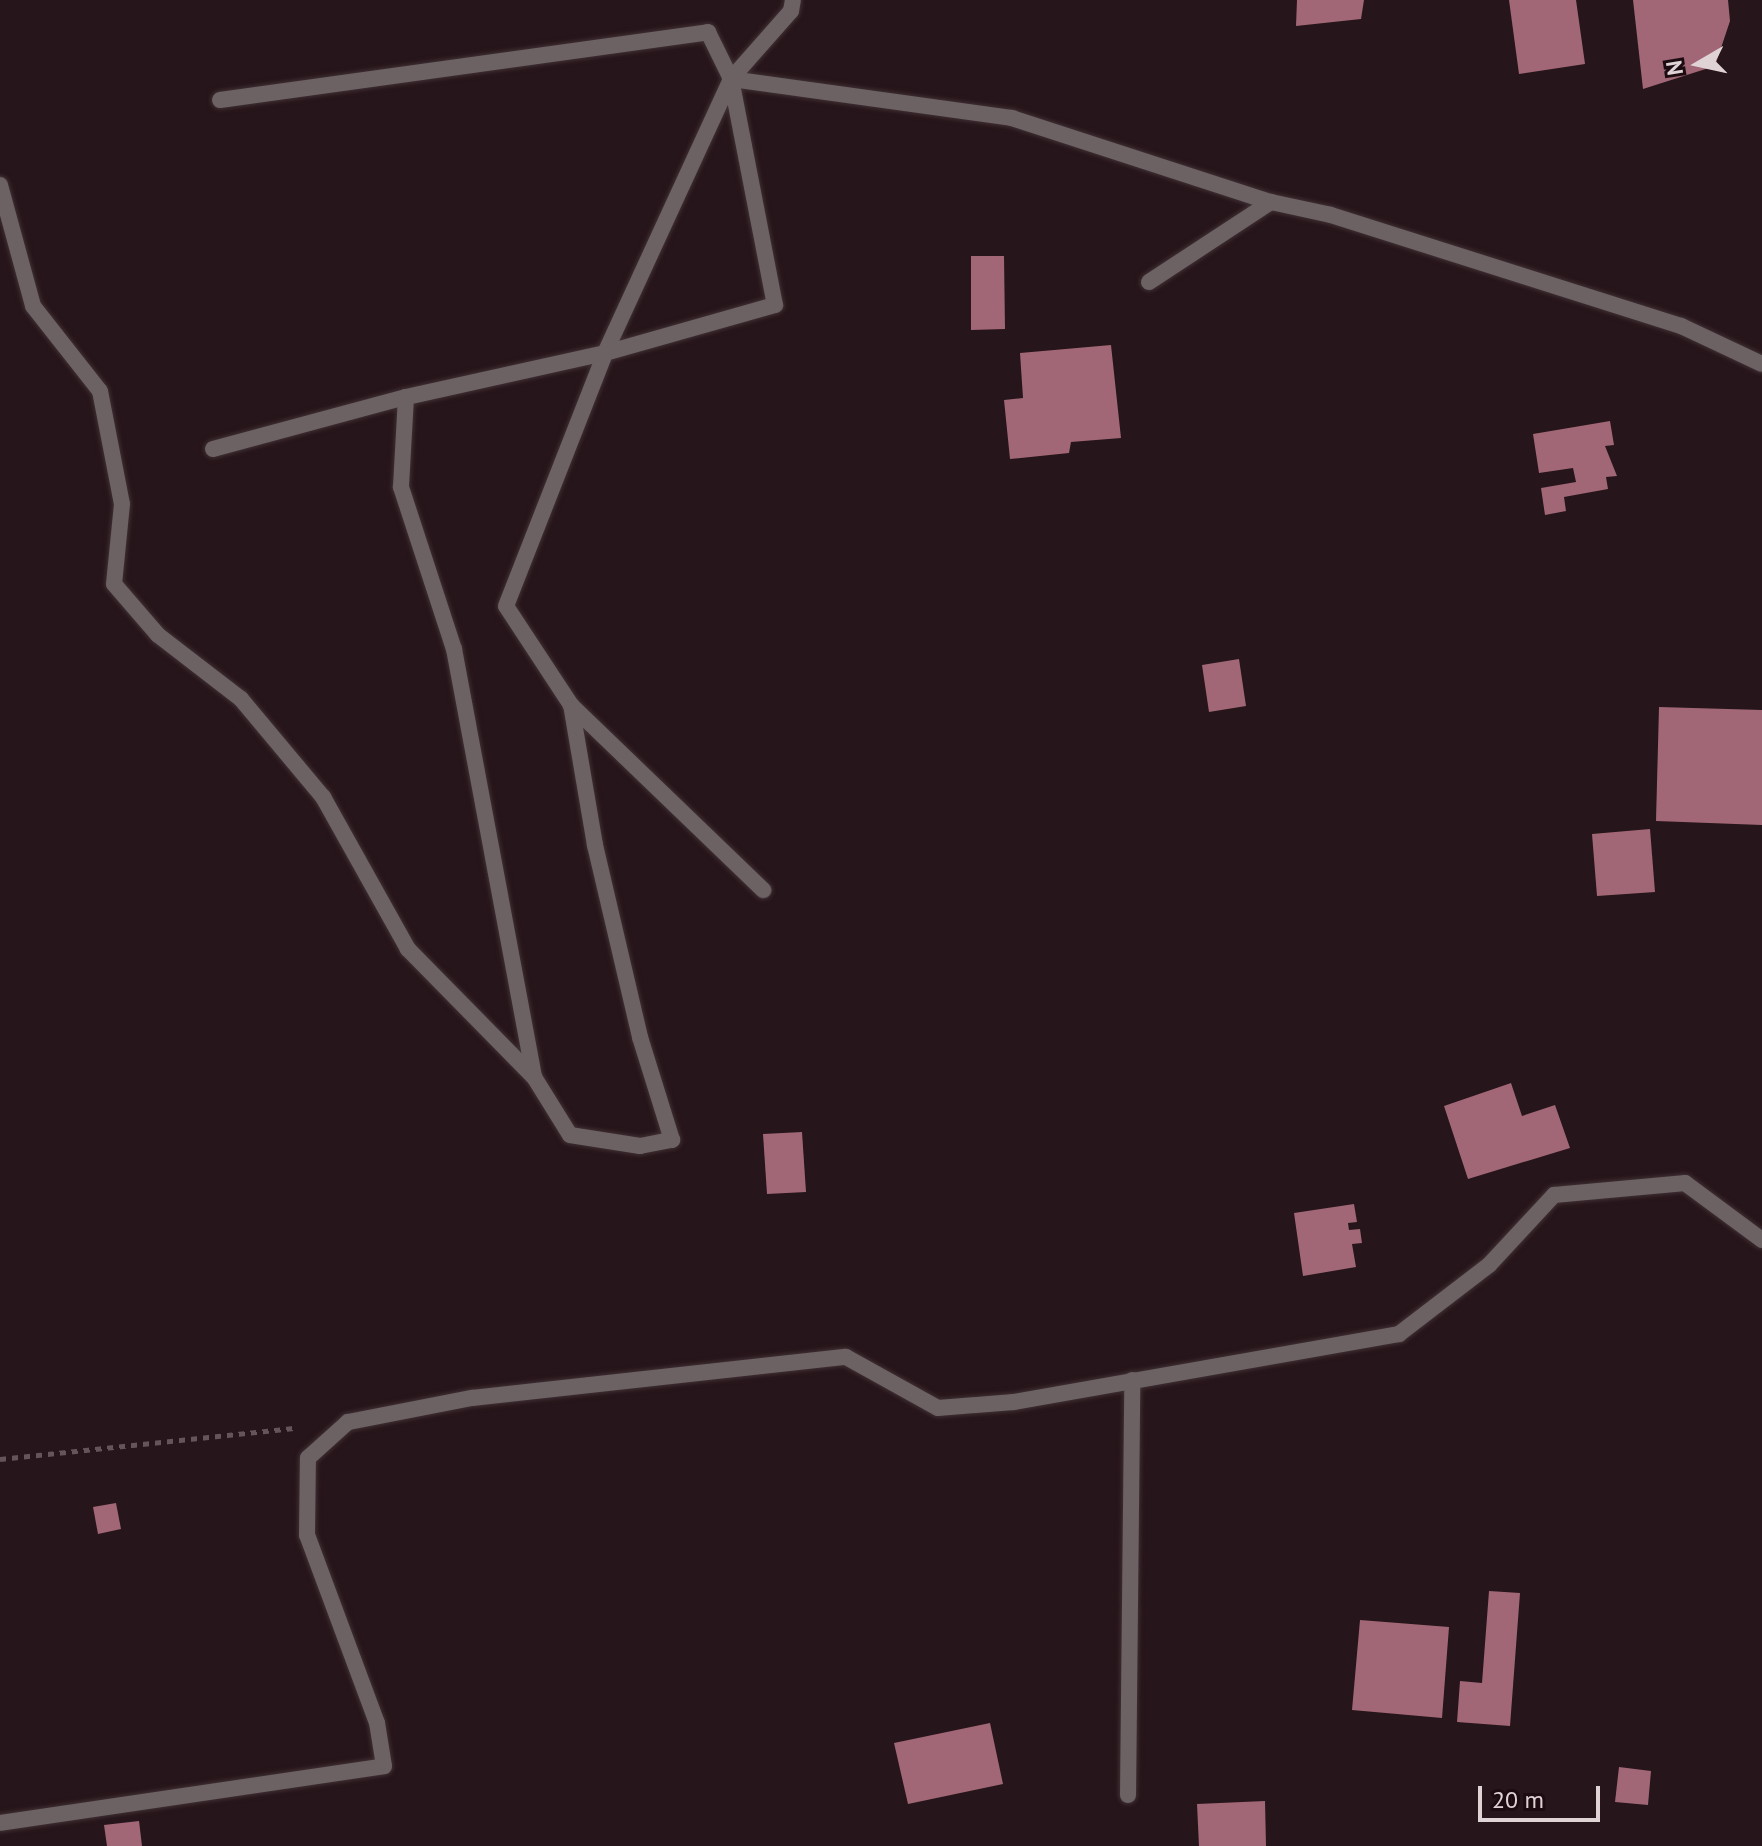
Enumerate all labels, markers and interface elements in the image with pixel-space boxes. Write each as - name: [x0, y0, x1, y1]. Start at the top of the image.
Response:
- north arrow: [1658, 24, 1738, 104]
- text: N: [1659, 58, 1689, 77]
- scale bar: [1482, 1770, 1604, 1820]
- text: 20 m: [1492, 1784, 1544, 1815]

